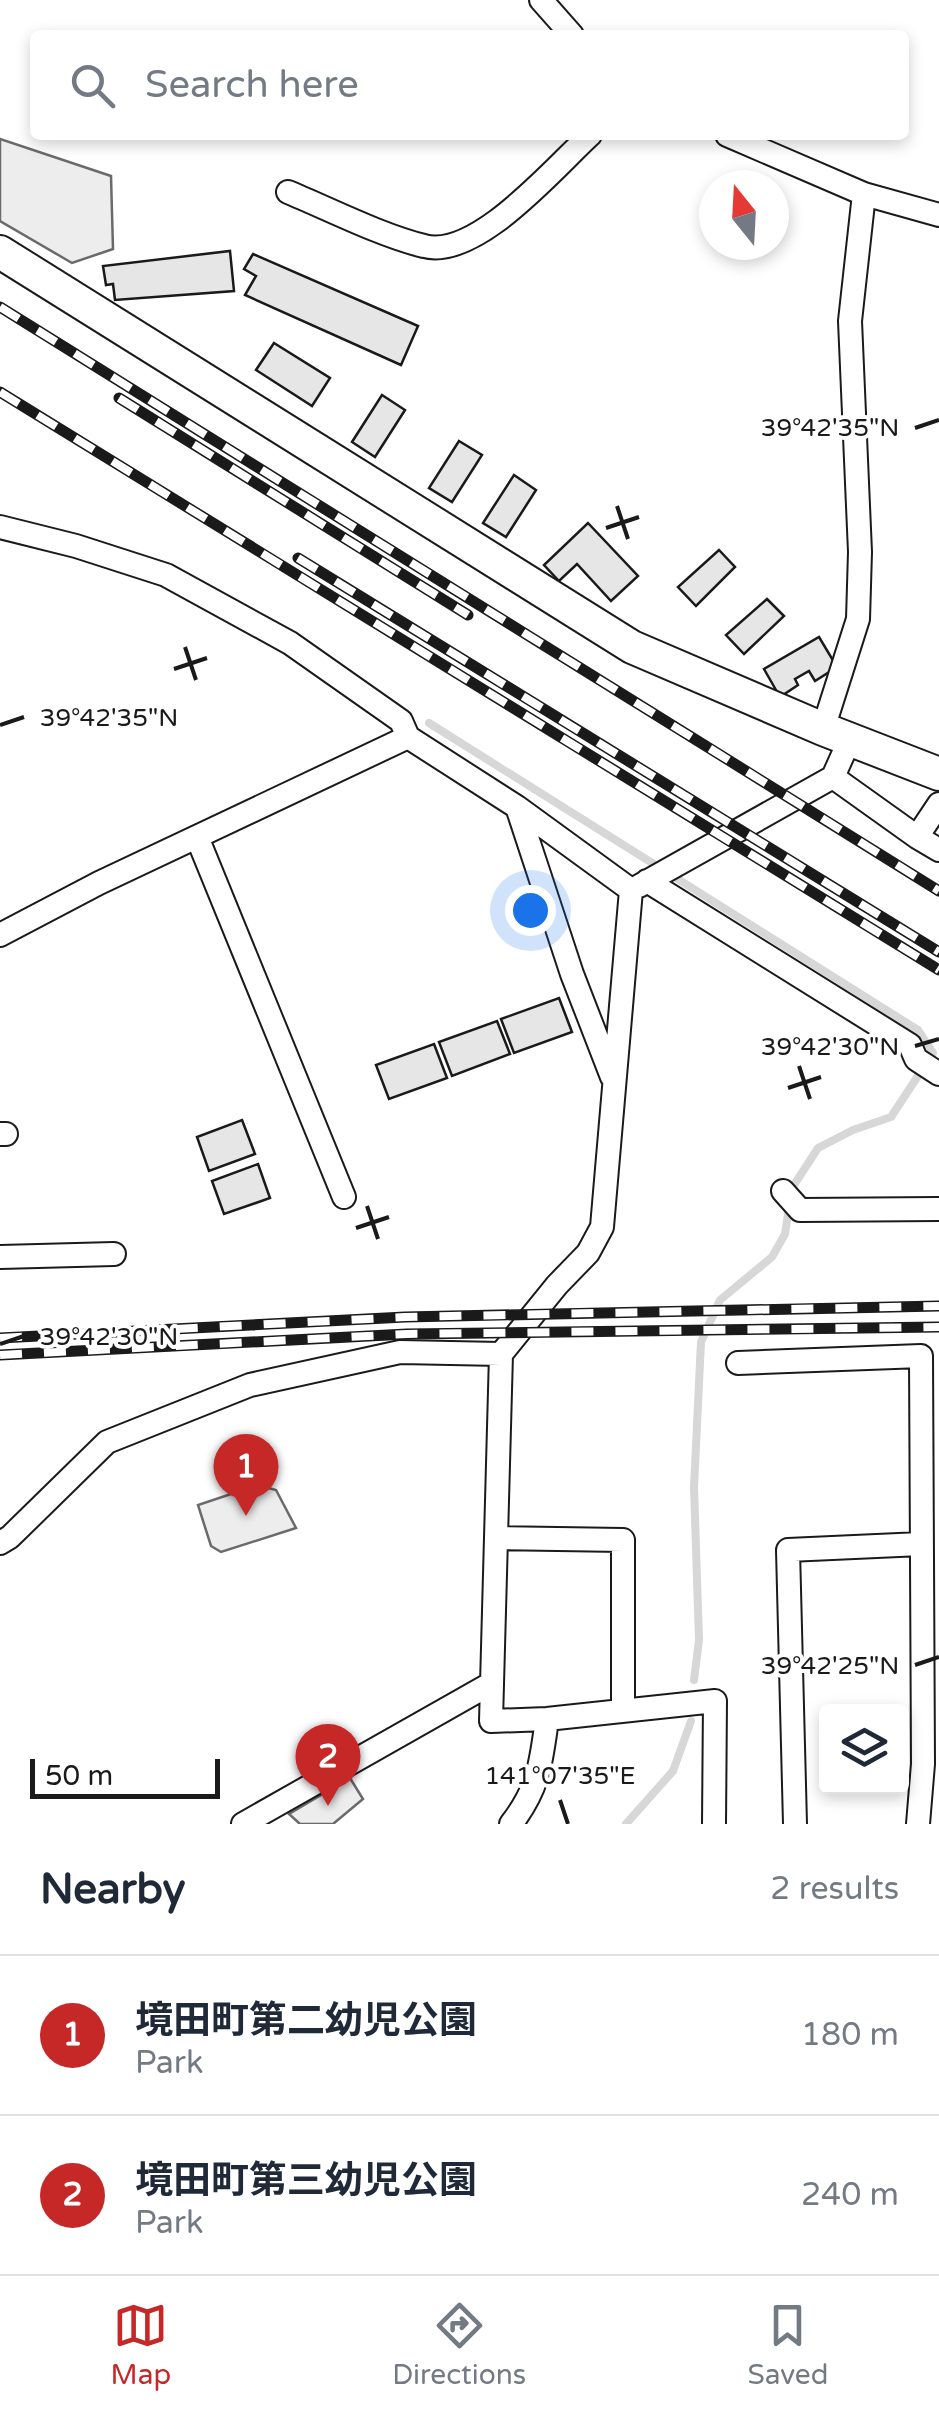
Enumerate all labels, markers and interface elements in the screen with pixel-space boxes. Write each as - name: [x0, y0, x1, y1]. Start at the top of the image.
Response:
- search box: [30, 30, 909, 140]
- icon: search: [65, 58, 120, 113]
- text: Search here: [145, 62, 359, 108]
- north arrow: [699, 170, 789, 260]
- text: 39°42'35"N: [761, 413, 899, 443]
- text: 39°42'35"N: [40, 703, 178, 733]
- your location: [505, 885, 556, 936]
- text: 39°42'30"N: [761, 1032, 899, 1062]
- text: 39°42'30"N: [40, 1322, 178, 1352]
- pin: 1: [214, 1434, 278, 1516]
- text: 39°42'25"N: [761, 1651, 899, 1681]
- map controls: [819, 1704, 909, 1794]
- button: layers: [819, 1704, 909, 1794]
- pin: 2: [296, 1724, 360, 1806]
- scale bar: [30, 1754, 220, 1798]
- text: 50 m: [45, 1759, 113, 1793]
- text: 141°07'35"E: [484, 1761, 636, 1791]
- text: Nearby: [40, 1864, 185, 1915]
- text: 2 results: [770, 1870, 899, 1908]
- text: 境田町第二幼児公園: [135, 1998, 477, 2044]
- text: 1: [62, 2016, 83, 2054]
- text: 180 m: [801, 2016, 899, 2054]
- text: Park: [135, 2044, 203, 2082]
- text: 境田町第三幼児公園: [135, 2158, 477, 2204]
- text: 2: [62, 2176, 83, 2214]
- text: 240 m: [801, 2176, 899, 2214]
- text: Park: [135, 2204, 203, 2242]
- tab: Map: [111, 2298, 171, 2392]
- tab: Directions: [392, 2298, 526, 2392]
- tab: Saved: [747, 2298, 828, 2392]

